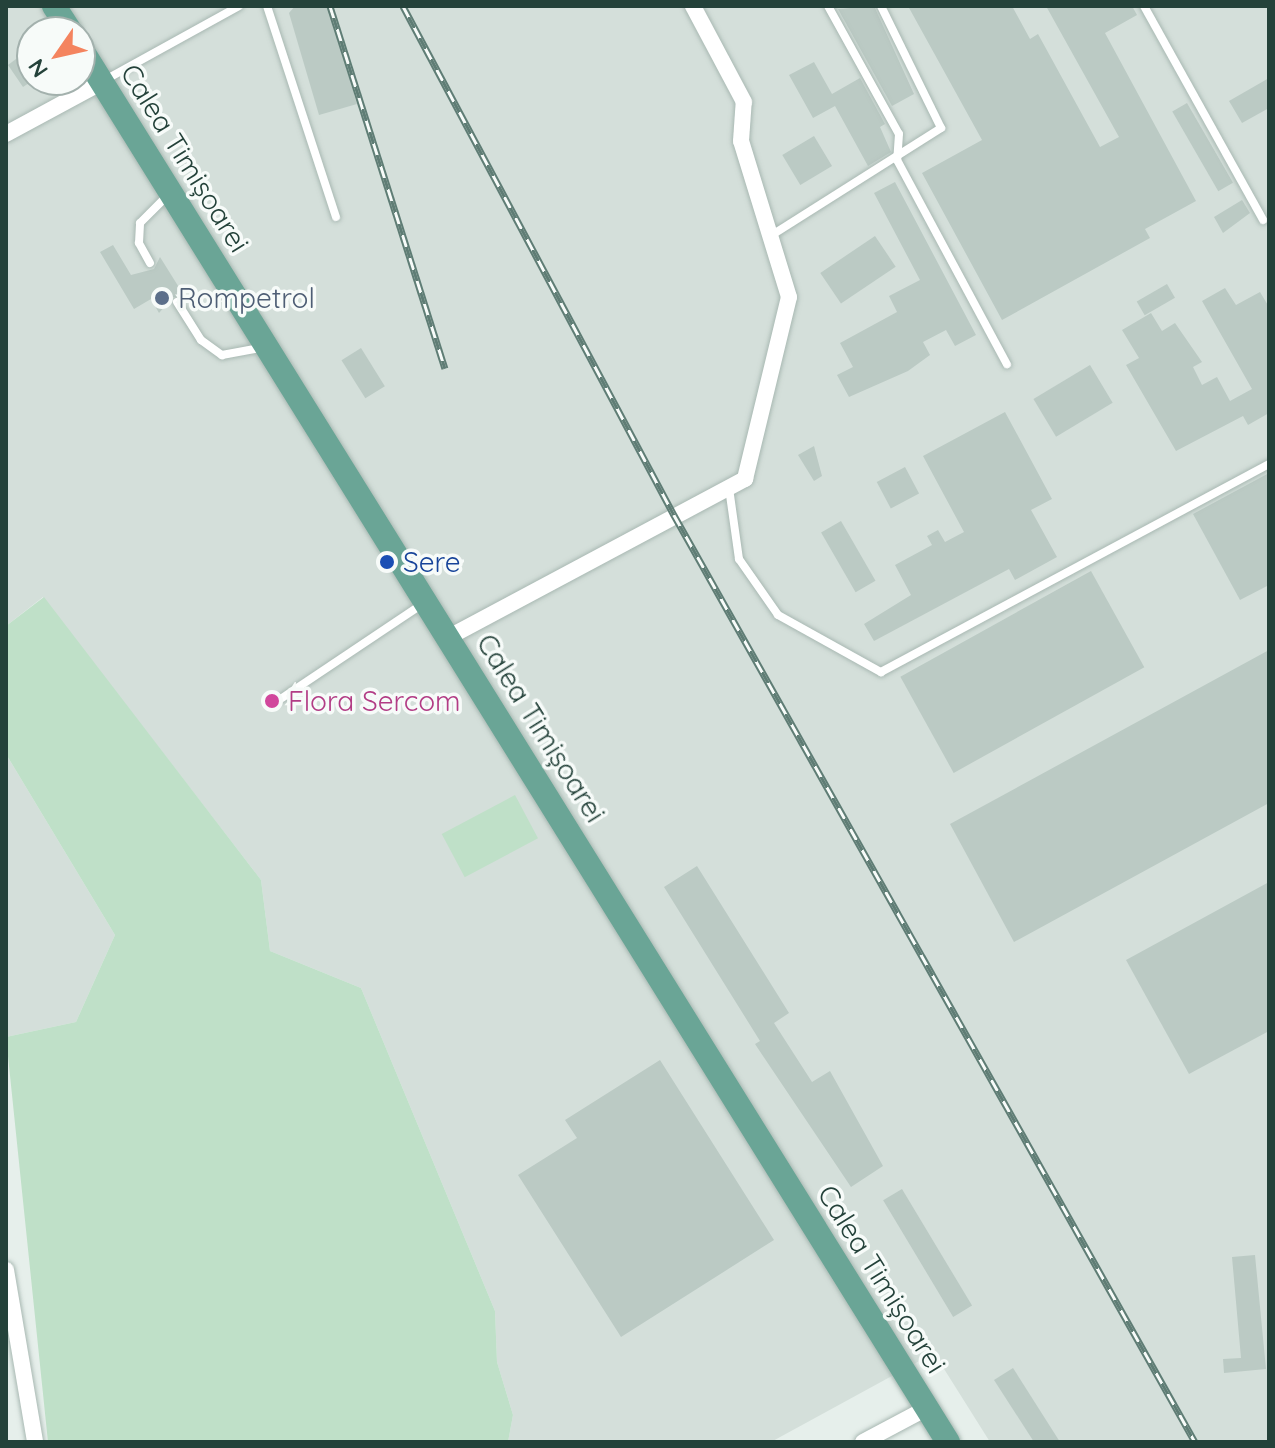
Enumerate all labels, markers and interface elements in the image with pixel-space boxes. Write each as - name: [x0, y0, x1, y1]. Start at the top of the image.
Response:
- north arrow: [16, 16, 96, 96]
- text: N: [22, 54, 54, 83]
- street label: Calea Timișoarei: [114, 58, 256, 258]
- place label: Rompetrol: [178, 281, 315, 315]
- marker: Rompetrol: [153, 289, 171, 307]
- place label: Sere: [403, 545, 461, 579]
- marker: Sere: [378, 553, 396, 571]
- street label: Calea Timișoarei: [470, 628, 612, 828]
- place label: Flora Sercom: [288, 684, 461, 718]
- marker: Flora Sercom: [263, 692, 281, 710]
- street label: Calea Timișoarei: [811, 1179, 953, 1379]

